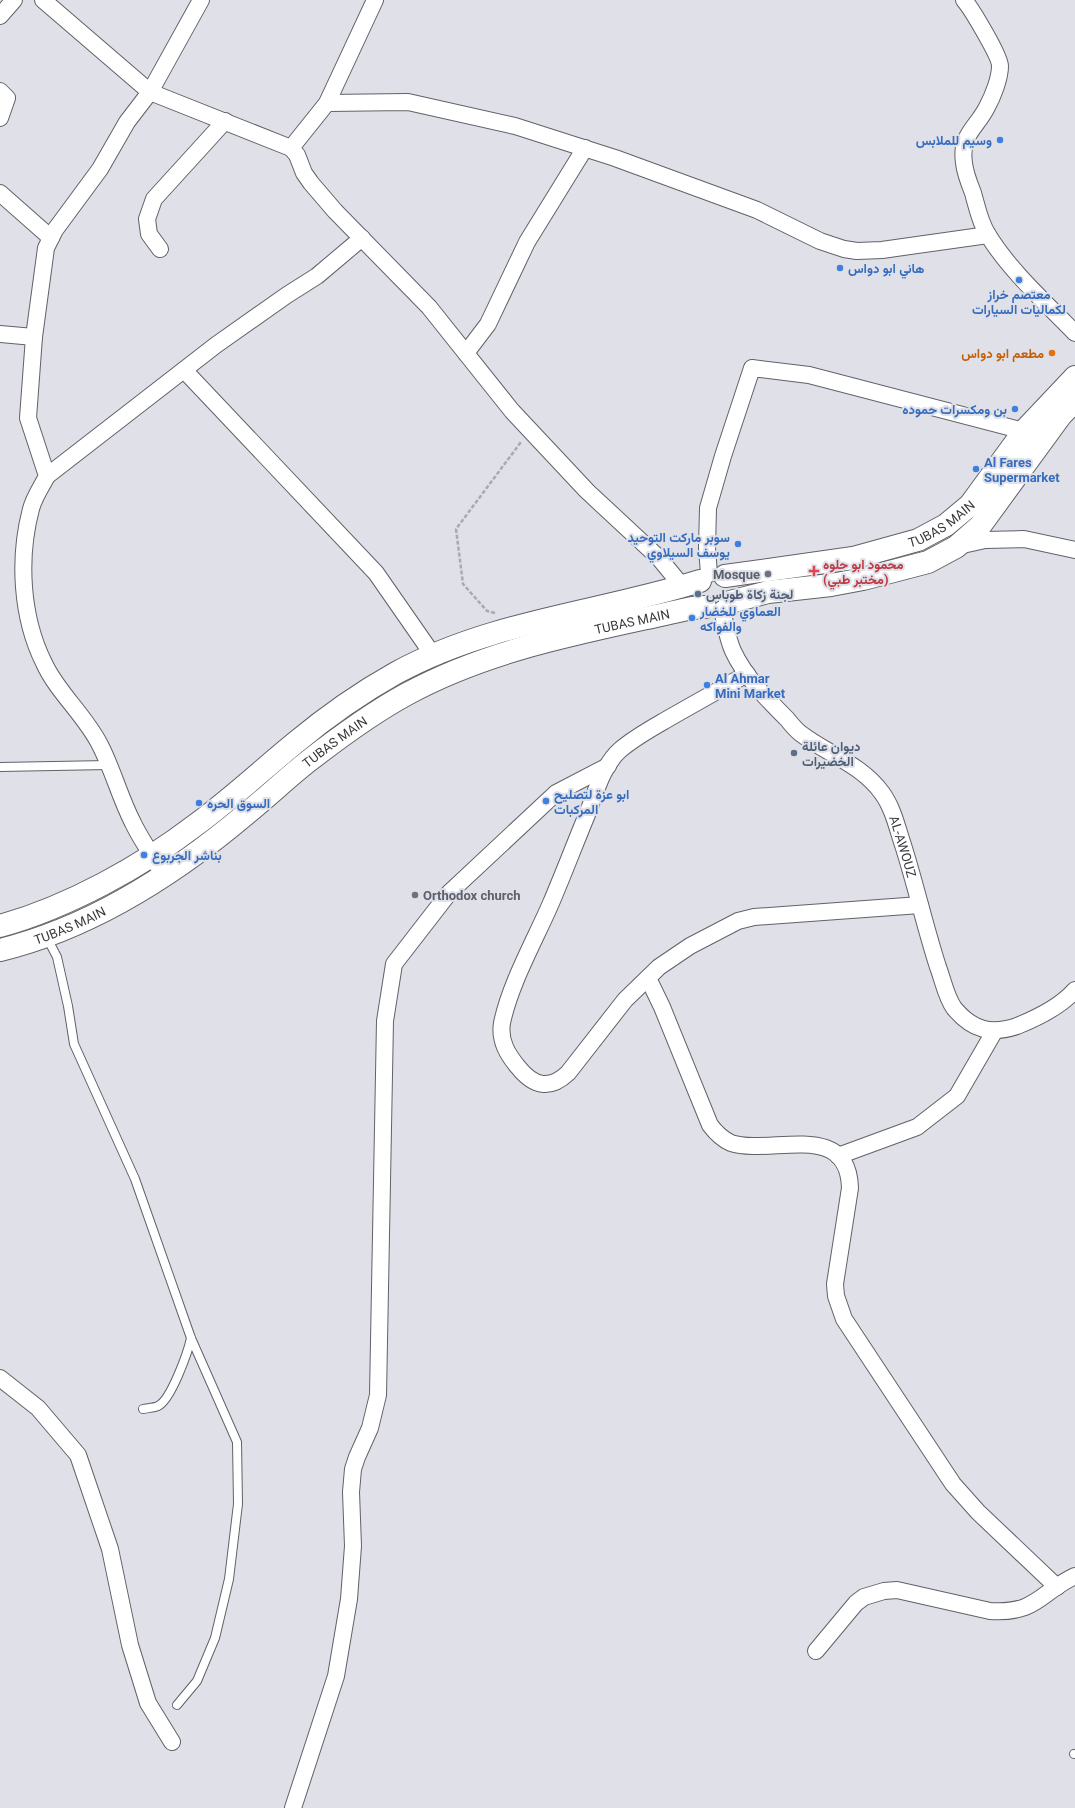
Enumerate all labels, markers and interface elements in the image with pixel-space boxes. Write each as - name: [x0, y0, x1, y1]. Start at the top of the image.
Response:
- place label: وسيم للملابس: [916, 133, 992, 149]
- marker: وسيم للملابس: [995, 135, 1005, 145]
- place label: هاني ابو دواس: [848, 261, 924, 279]
- marker: هاني ابو دواس: [835, 263, 845, 273]
- marker: معتصم خراز لكماليات السيارات: [1014, 275, 1024, 285]
- place label: معتصم خراز لكماليات السيارات: [972, 287, 1066, 318]
- place label: مطعم ابو دواس: [961, 346, 1044, 362]
- marker: مطعم ابو دواس: [1047, 348, 1057, 358]
- place label: بن ومكسرات حموده: [902, 402, 1007, 418]
- marker: بن ومكسرات حموده: [1010, 404, 1020, 414]
- place label: Al Fares Supermarket: [984, 455, 1060, 485]
- marker: Al Fares Supermarket: [971, 464, 981, 474]
- street label: TUBAS MAIN: [906, 497, 978, 550]
- place label: سوبر ماركت التوحيد يوسف السيلاوي: [628, 530, 730, 563]
- marker: سوبر ماركت التوحيد يوسف السيلاوي: [733, 539, 743, 549]
- place label: محمود ابو حلوه (مختبر طبي): [823, 557, 904, 590]
- marker: محمود ابو حلوه (مختبر طبي): [808, 565, 820, 577]
- place label: Mosque: [713, 567, 760, 582]
- marker: Mosque: [763, 569, 773, 579]
- place label: لجنة زكاة طوباس: [706, 587, 794, 603]
- marker: لجنة زكاة طوباس: [693, 589, 703, 599]
- place label: العماوي للخضار والفواكه: [699, 604, 781, 635]
- street label: TUBAS MAIN: [593, 606, 671, 637]
- marker: العماوي للخضار والفواكه: [687, 613, 697, 623]
- place label: Al Ahmar Mini Market: [715, 671, 786, 701]
- marker: Al Ahmar Mini Market: [702, 680, 712, 690]
- street label: TUBAS MAIN: [299, 713, 370, 770]
- place label: ديوان عائلة الخضيرات: [802, 739, 861, 770]
- marker: ديوان عائلة الخضيرات: [789, 748, 799, 758]
- place label: ابو عزة لتصليح المركبات: [554, 787, 629, 818]
- place label: السوق الحره: [207, 796, 270, 812]
- marker: ابو عزة لتصليح المركبات: [541, 796, 551, 806]
- marker: السوق الحره: [194, 798, 204, 808]
- street label: AL-AWOUZ: [887, 814, 920, 879]
- place label: بناشر الجربوع: [152, 848, 222, 864]
- marker: بناشر الجربوع: [139, 850, 149, 860]
- place label: Orthodox church: [423, 888, 520, 903]
- marker: Orthodox church: [410, 890, 420, 900]
- street label: TUBAS MAIN: [32, 903, 108, 947]

